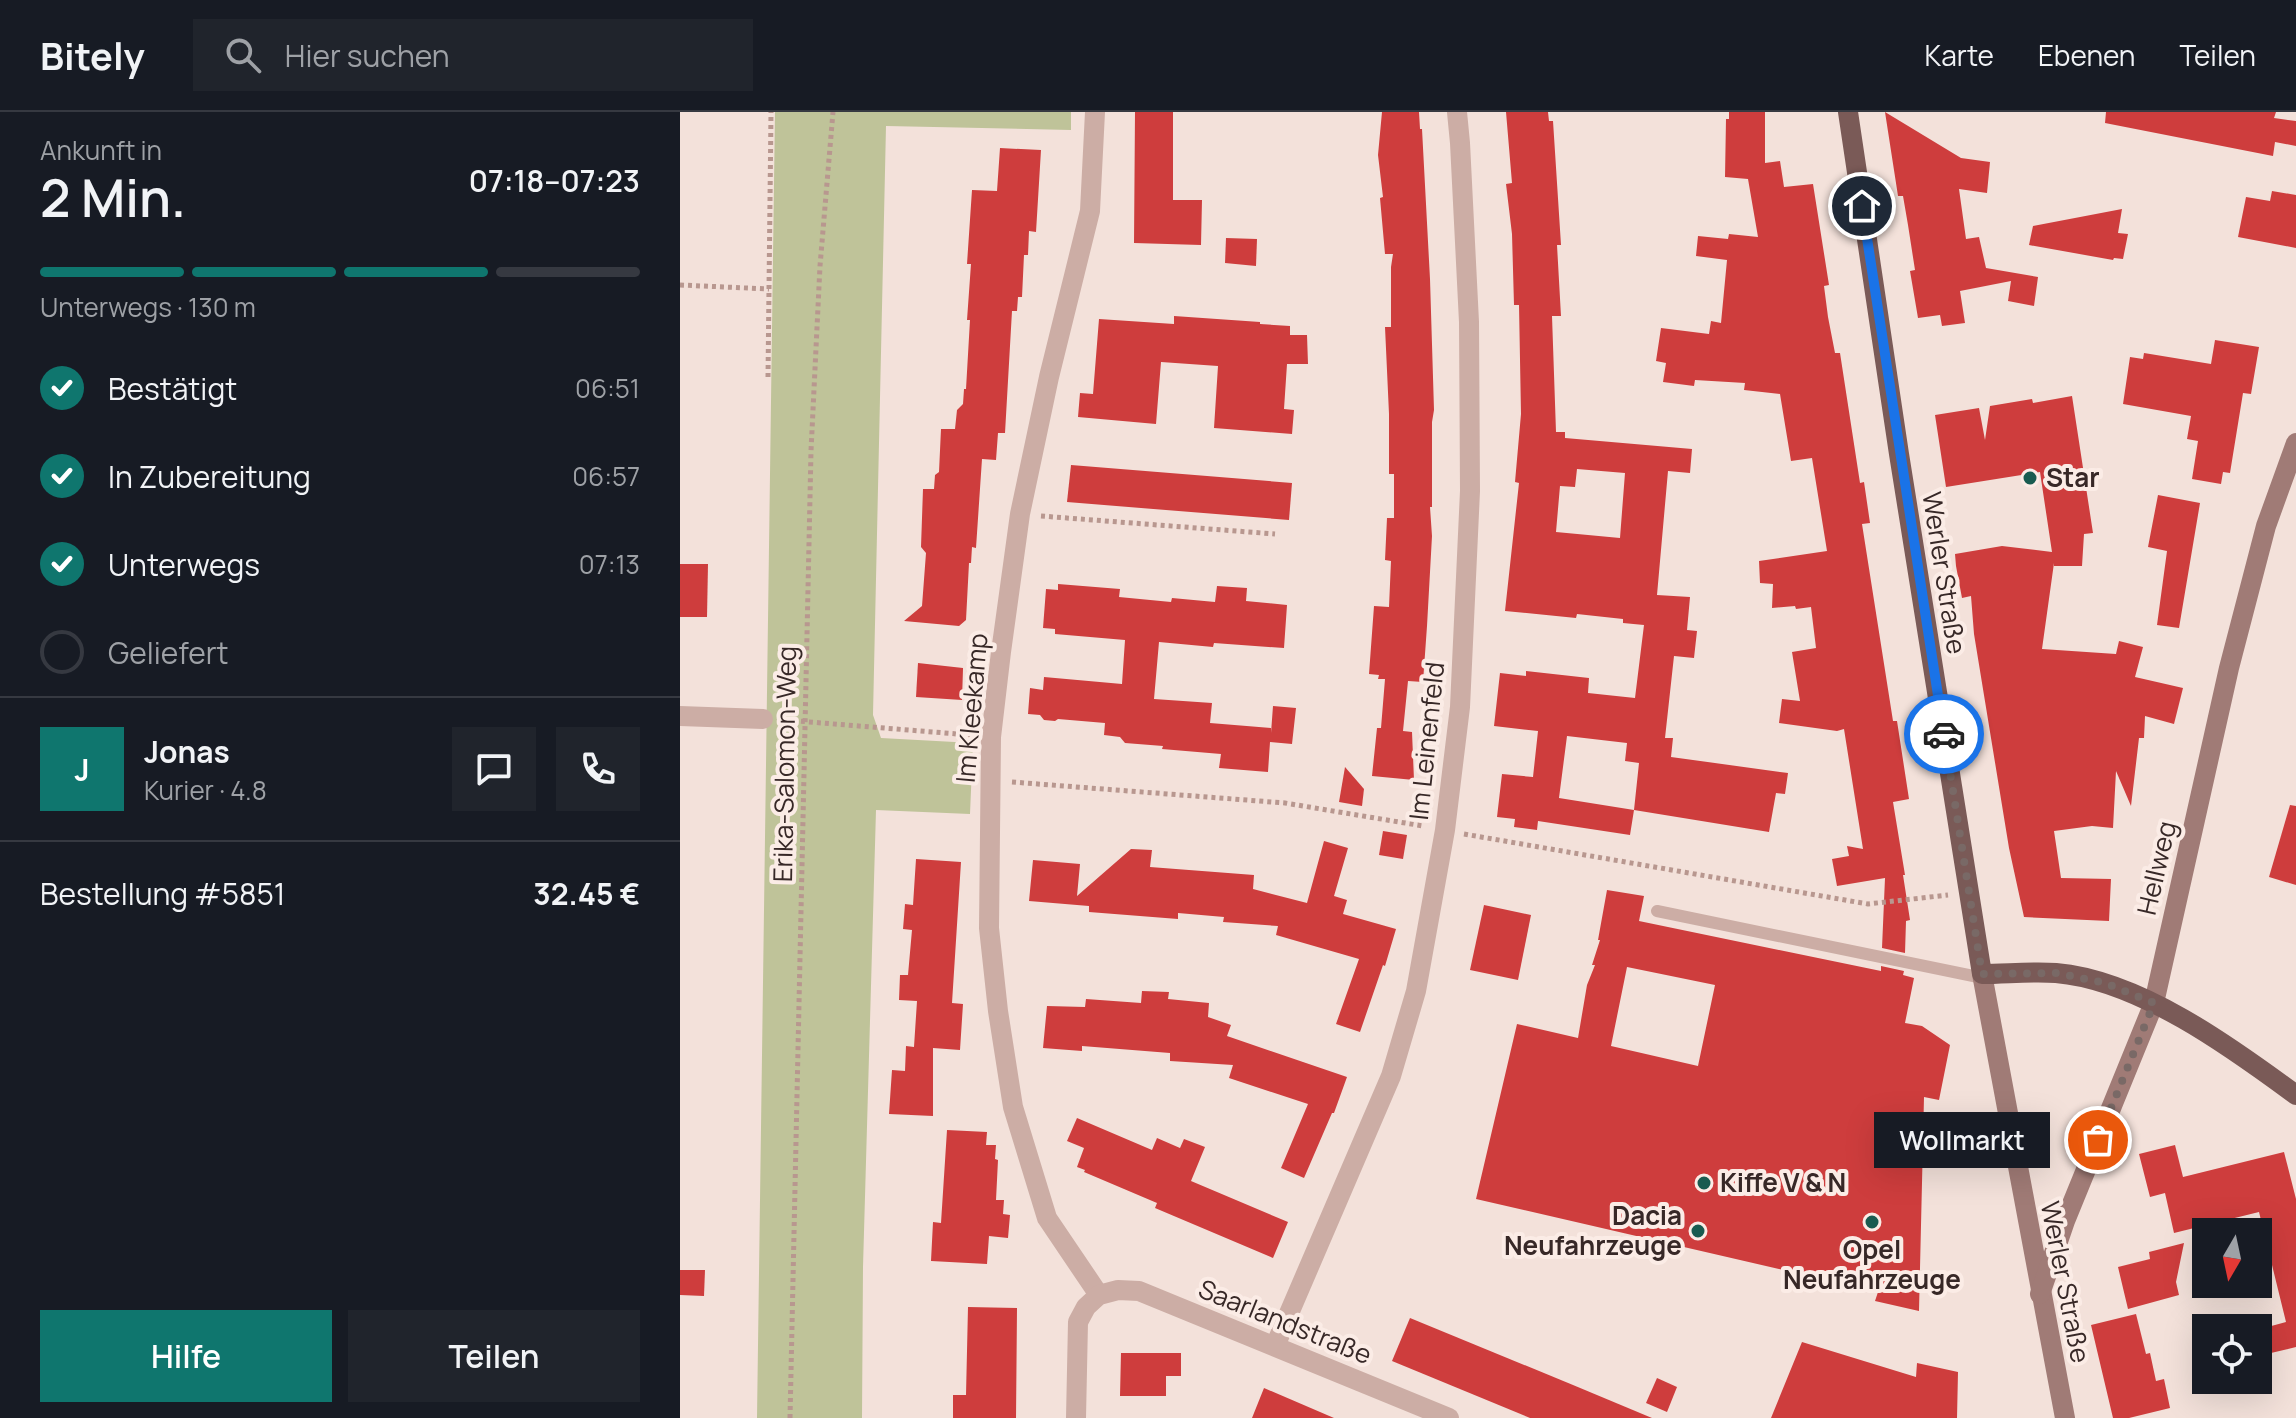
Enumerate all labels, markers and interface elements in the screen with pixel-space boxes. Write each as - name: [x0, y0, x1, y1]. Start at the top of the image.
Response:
- search box: [193, 19, 753, 91]
- text: Bitely: [40, 29, 145, 81]
- icon: search: [221, 33, 265, 77]
- text: Hier suchen: [285, 35, 450, 76]
- text: Karte: [1925, 36, 1994, 74]
- text: Ebenen: [2038, 36, 2136, 74]
- text: Teilen: [2180, 36, 2256, 74]
- text: Ankunft in: [40, 132, 162, 168]
- text: 07:18–07:23: [469, 160, 640, 201]
- text: 2 Min.: [40, 162, 186, 233]
- pin: [1828, 172, 1896, 240]
- icon: home: [1840, 184, 1884, 228]
- text: Unterwegs · 130 m: [40, 289, 256, 325]
- icon: check: [40, 366, 84, 410]
- text: Bestätigt: [108, 368, 237, 409]
- text: 06:51: [575, 370, 640, 406]
- icon: check: [40, 454, 84, 498]
- text: In Zubereitung: [108, 456, 311, 497]
- text: 06:57: [572, 458, 640, 494]
- place label: Star: [2046, 459, 2100, 495]
- marker: Star: [2021, 469, 2039, 487]
- street label: Werler Straße: [1914, 489, 1976, 656]
- icon: check: [40, 542, 84, 586]
- text: Unterwegs: [108, 544, 260, 585]
- text: 07:13: [579, 546, 640, 582]
- text: Geliefert: [108, 632, 229, 673]
- street label: Im Kleekamp: [947, 632, 995, 784]
- street label: Erika-Salomon-Weg: [764, 646, 804, 882]
- street label: Im Leinenfeld: [1400, 660, 1452, 822]
- courier: [1904, 694, 1984, 774]
- icon: car: [1922, 712, 1966, 756]
- button: chat: [452, 727, 536, 811]
- button: phone: [556, 727, 640, 811]
- text: Jonas: [144, 731, 230, 772]
- text: J: [74, 749, 90, 790]
- text: Kurier · 4.8: [144, 772, 267, 808]
- street label: Hellweg: [2128, 817, 2184, 918]
- text: Bestellung #5851: [40, 873, 285, 914]
- text: 32.45 €: [533, 873, 640, 914]
- pin: [2064, 1106, 2132, 1174]
- callout: Wollmarkt: [1874, 1112, 2050, 1168]
- icon: bag: [2076, 1118, 2120, 1162]
- text: Wollmarkt: [1899, 1122, 2025, 1158]
- place label: Kiffe V & N: [1720, 1164, 1846, 1200]
- marker: Kiffe V & N: [1695, 1174, 1713, 1192]
- place label: Dacia Neufahrzeuge: [1504, 1197, 1682, 1263]
- street label: Werler Straße: [2033, 1198, 2099, 1366]
- marker: Opel Neufahrzeuge: [1863, 1213, 1881, 1231]
- north arrow: [2192, 1218, 2272, 1298]
- map controls: [2192, 1218, 2272, 1394]
- marker: Dacia Neufahrzeuge: [1689, 1222, 1707, 1240]
- place label: Opel Neufahrzeuge: [1783, 1231, 1961, 1297]
- street label: Saarlandstraße: [1193, 1270, 1377, 1372]
- button: Hilfe: [40, 1310, 332, 1402]
- button: Teilen: [348, 1310, 640, 1402]
- button: locate: [2192, 1314, 2272, 1394]

